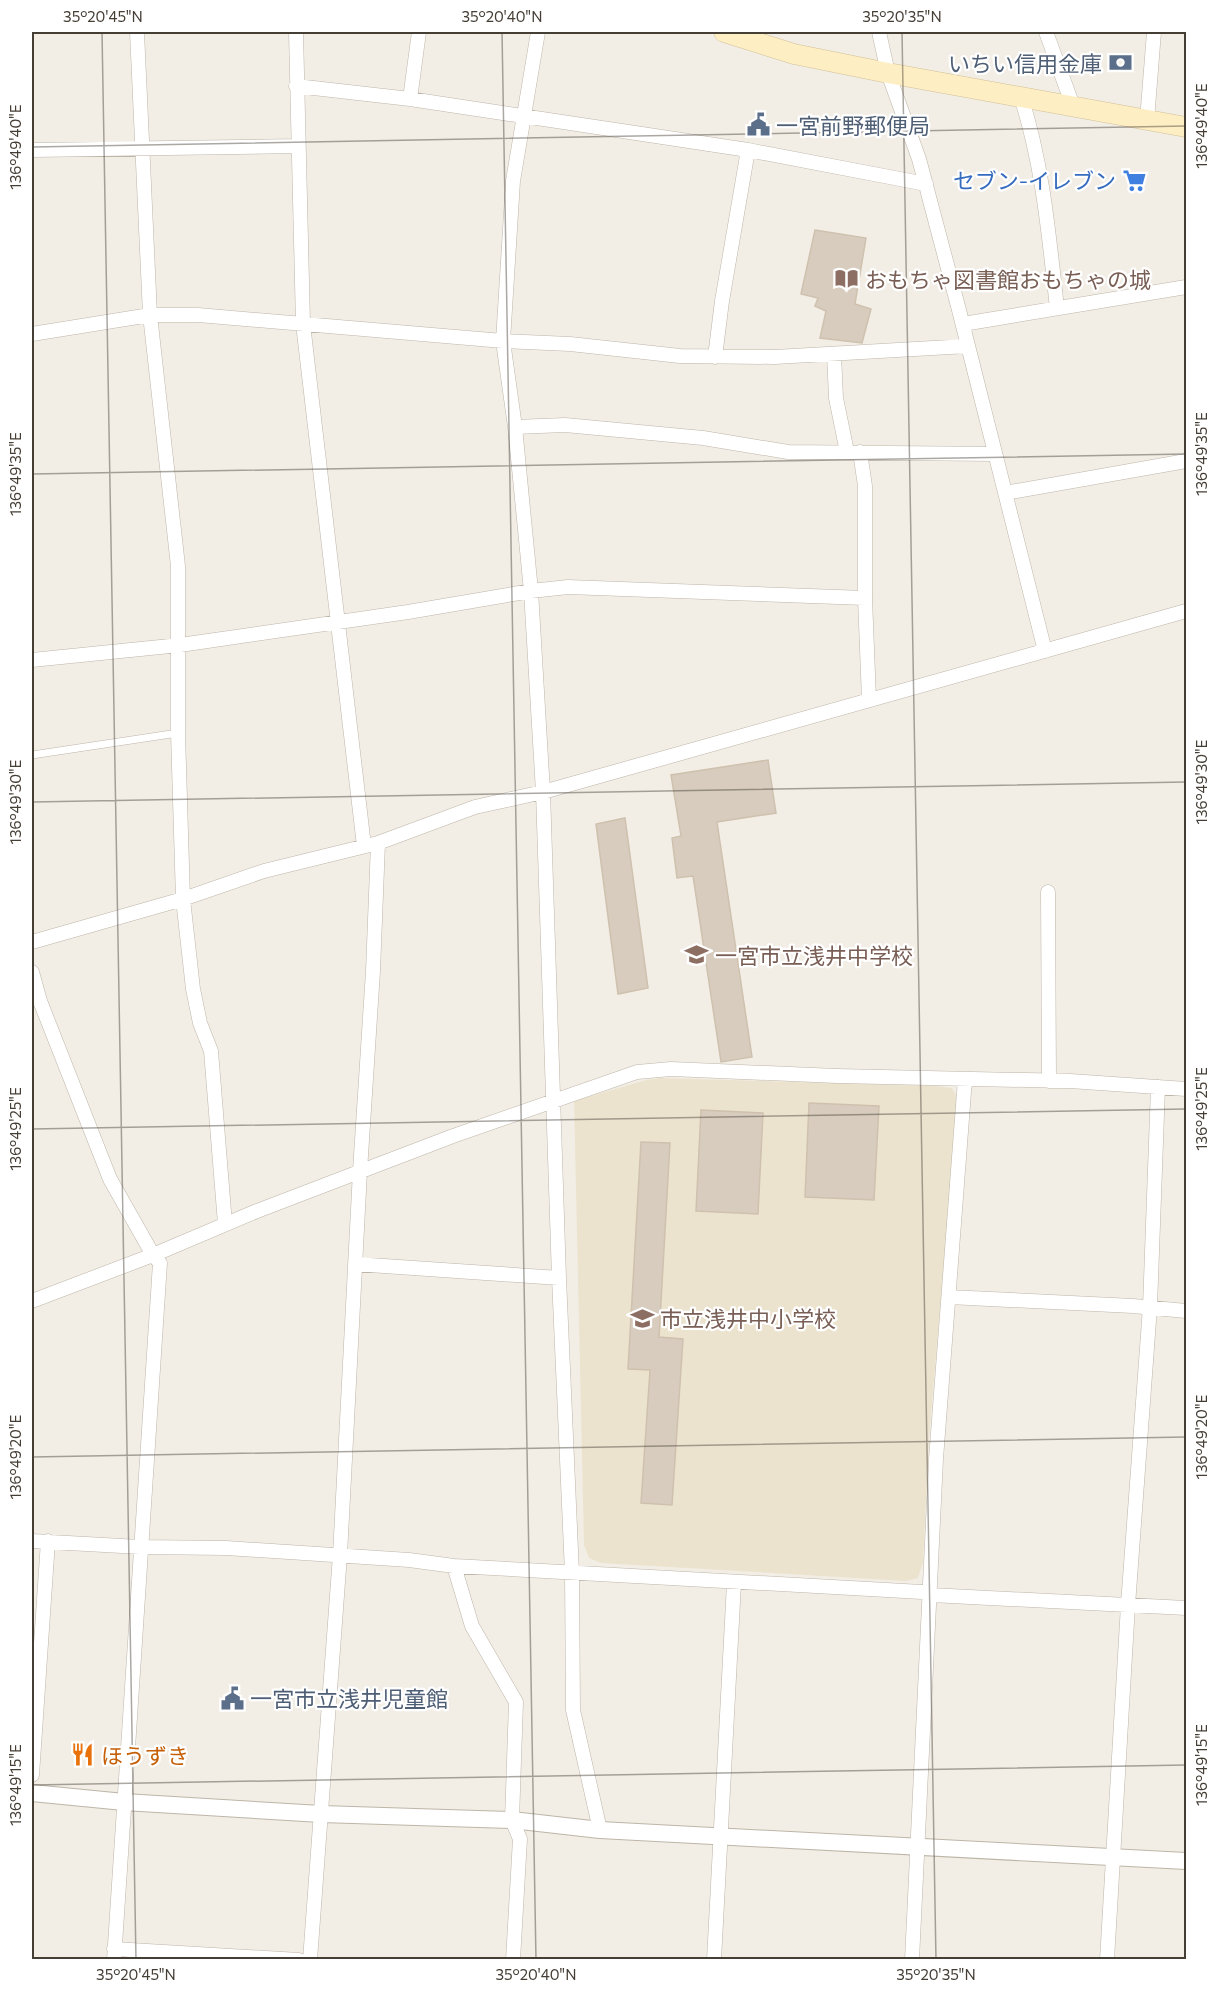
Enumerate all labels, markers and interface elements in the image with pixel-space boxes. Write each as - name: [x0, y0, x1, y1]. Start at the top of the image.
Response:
- text: 35°20'45"N: [63, 7, 143, 25]
- text: 35°20'40"N: [461, 7, 543, 25]
- text: 35°20'35"N: [862, 7, 942, 25]
- place label: いちい信用金庫: [948, 50, 1102, 77]
- bank icon: いちい信用金庫: [1107, 50, 1133, 76]
- text: 136°49'40"E: [1192, 83, 1210, 169]
- text: 136°49'40"E: [6, 104, 24, 190]
- public building icon: 一宮前野郵便局: [745, 112, 771, 138]
- place label: 一宮前野郵便局: [776, 112, 930, 139]
- place label: セブン-イレブン: [953, 167, 1116, 194]
- supermarket icon: セブン-イレブン: [1121, 167, 1147, 193]
- library icon: おもちゃ図書館おもちゃの城: [834, 266, 860, 292]
- place label: おもちゃ図書館おもちゃの城: [865, 266, 1151, 293]
- text: 136°49'35"E: [1192, 412, 1210, 496]
- text: 136°49'35"E: [6, 432, 24, 516]
- text: 136°49'30"E: [1192, 739, 1210, 825]
- text: 136°49'30"E: [6, 759, 24, 845]
- school or university icon: 一宮市立浅井中学校: [684, 942, 710, 968]
- place label: 一宮市立浅井中学校: [715, 942, 913, 969]
- text: 136°49'25"E: [1192, 1067, 1210, 1151]
- text: 136°49'25"E: [6, 1087, 24, 1171]
- school or university icon: 市立浅井中小学校: [629, 1305, 655, 1331]
- place label: 市立浅井中小学校: [660, 1305, 836, 1332]
- text: 136°49'20"E: [1192, 1395, 1210, 1479]
- text: 136°49'20"E: [6, 1415, 24, 1499]
- public building icon: 一宮市立浅井児童館: [219, 1685, 245, 1711]
- place label: 一宮市立浅井児童館: [250, 1685, 448, 1712]
- text: 136°49'15"E: [1192, 1724, 1210, 1806]
- restaurant icon: ほうずき: [70, 1742, 96, 1768]
- place label: ほうずき: [101, 1742, 189, 1769]
- text: 136°49'15"E: [6, 1744, 24, 1826]
- text: 35°20'45"N: [96, 1965, 176, 1983]
- text: 35°20'40"N: [495, 1965, 577, 1983]
- text: 35°20'35"N: [896, 1965, 976, 1983]

